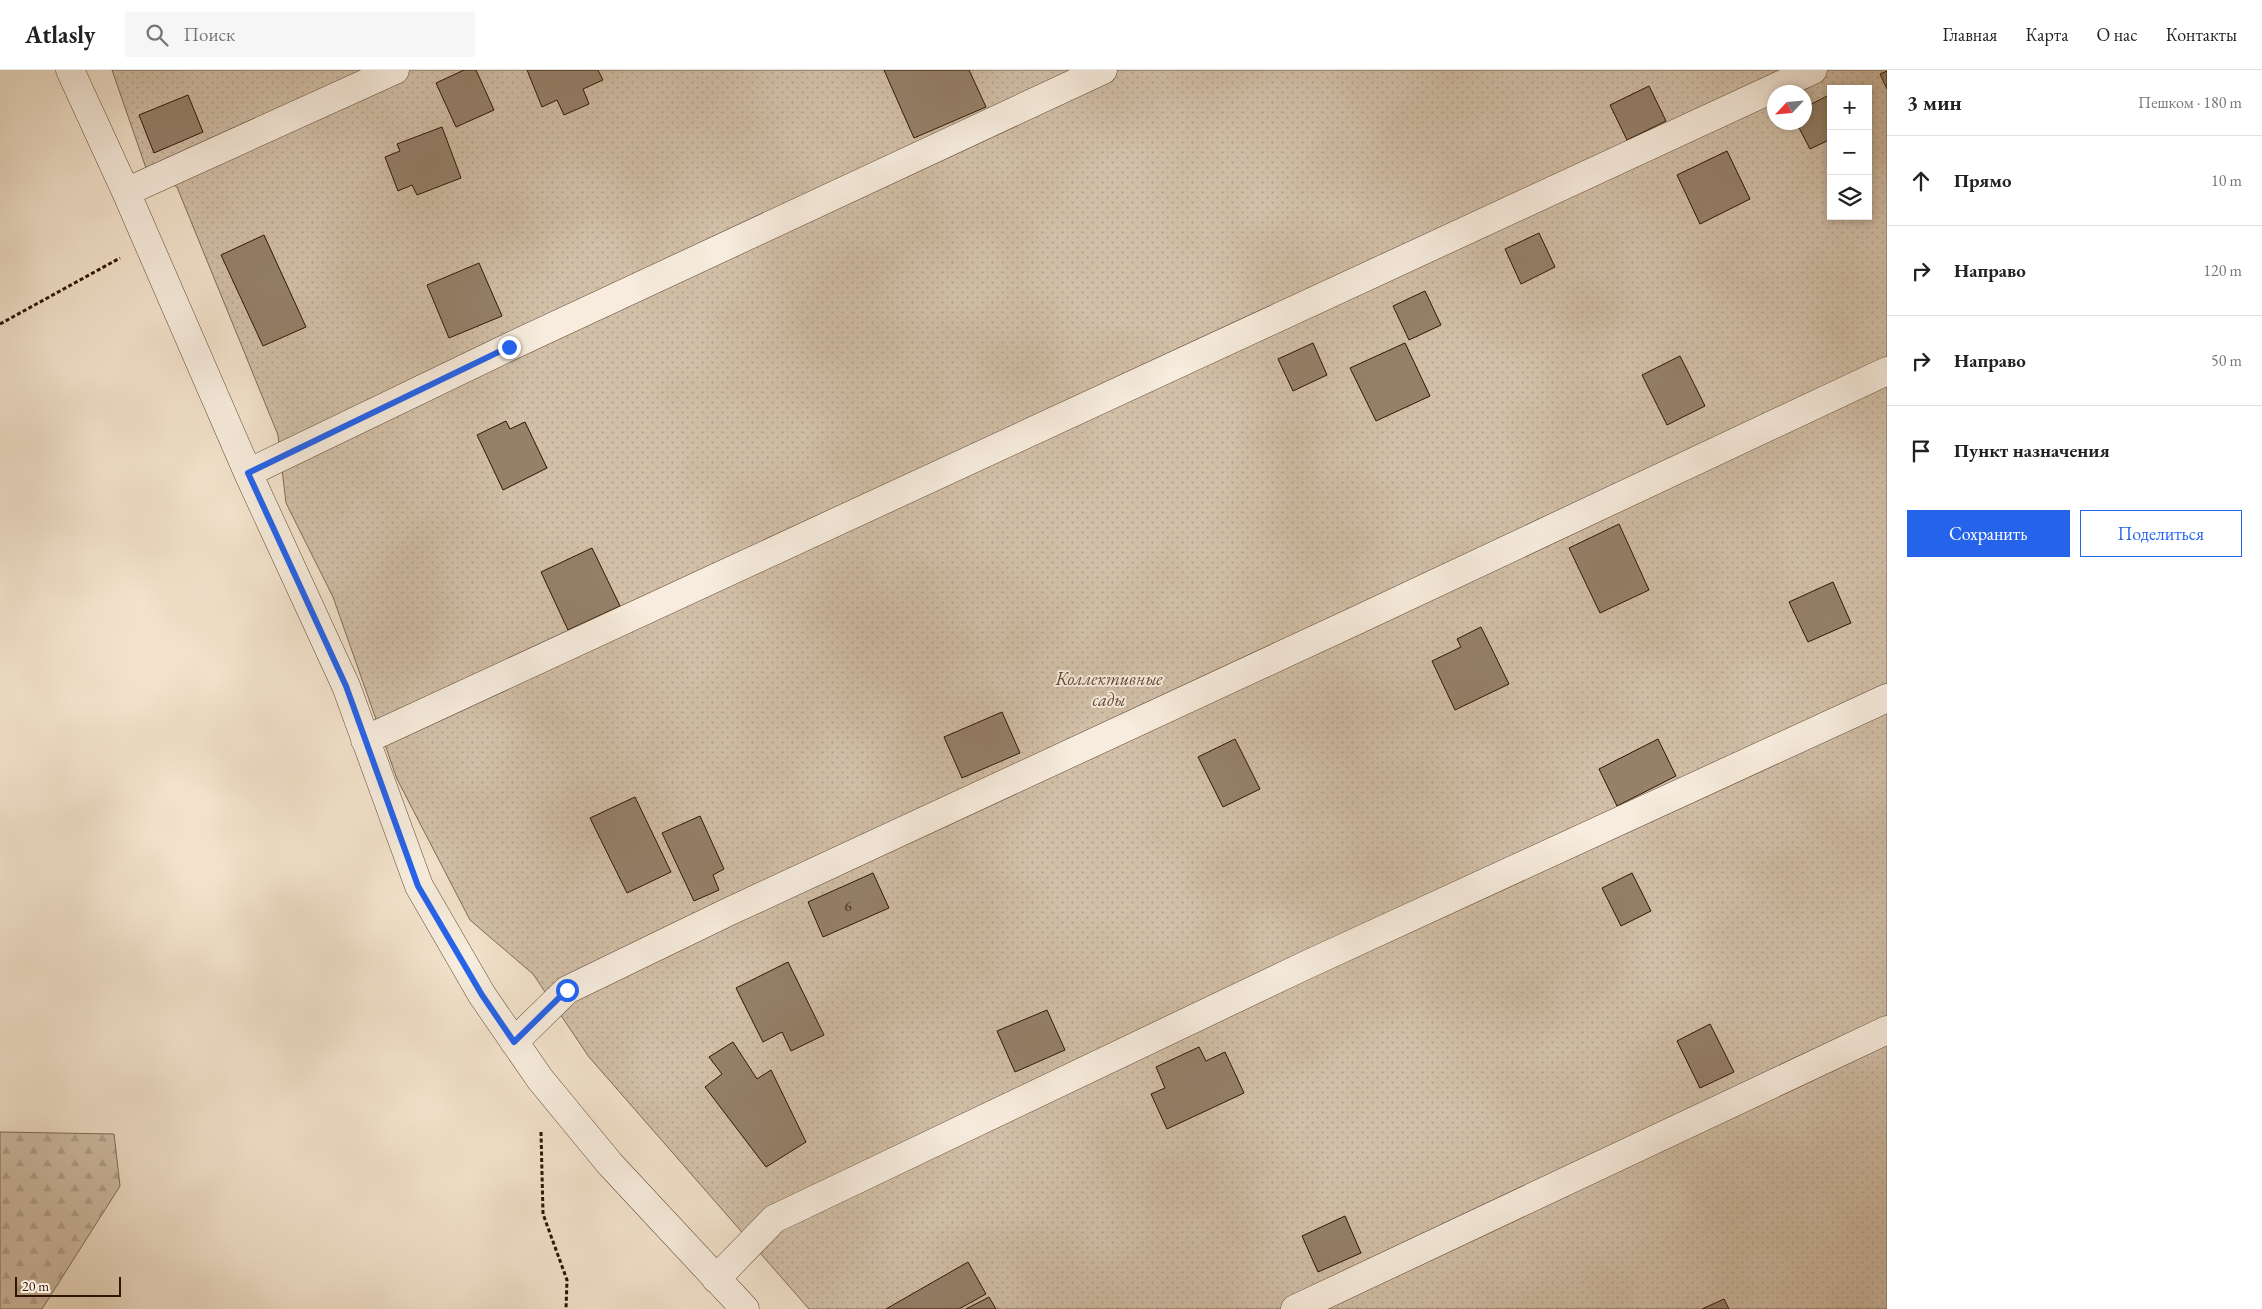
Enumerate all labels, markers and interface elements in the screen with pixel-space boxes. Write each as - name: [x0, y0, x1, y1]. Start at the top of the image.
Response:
- search box: [125, 12, 475, 57]
- text: Atlasly: [25, 19, 95, 50]
- icon: search: [143, 21, 171, 49]
- text: Поиск: [183, 22, 235, 47]
- text: Главная: [1943, 23, 1997, 46]
- text: Карта: [2025, 23, 2068, 46]
- text: О нас: [2096, 23, 2138, 46]
- text: Контакты: [2166, 23, 2237, 46]
- north arrow: [1767, 85, 1812, 130]
- map controls: [1827, 85, 1872, 220]
- button: +: [1827, 85, 1872, 130]
- text: 3 мин: [1907, 89, 1962, 116]
- text: Пешком · 180 m: [2138, 92, 2242, 113]
- button: −: [1827, 130, 1872, 175]
- icon: ahead: [1907, 167, 1935, 195]
- text: Прямо: [1954, 168, 2012, 193]
- text: 10 m: [2211, 170, 2242, 191]
- button: layers: [1827, 175, 1872, 220]
- icon: right: [1907, 257, 1935, 285]
- text: Направо: [1954, 258, 2026, 283]
- text: 120 m: [2203, 260, 2242, 281]
- route end: [498, 336, 521, 359]
- icon: right: [1907, 347, 1935, 375]
- text: Направо: [1954, 348, 2026, 373]
- text: 50 m: [2211, 350, 2242, 371]
- icon: arrive: [1907, 437, 1935, 465]
- text: Пункт назначения: [1954, 438, 2110, 463]
- button: Сохранить: [1907, 510, 2070, 557]
- button: Поделиться: [2080, 510, 2242, 557]
- park label: Коллективные сады: [1054, 667, 1163, 711]
- house number: 6: [844, 896, 852, 915]
- route start: [556, 979, 579, 1002]
- scale bar: [15, 1274, 121, 1297]
- text: 20 m: [22, 1277, 49, 1295]

